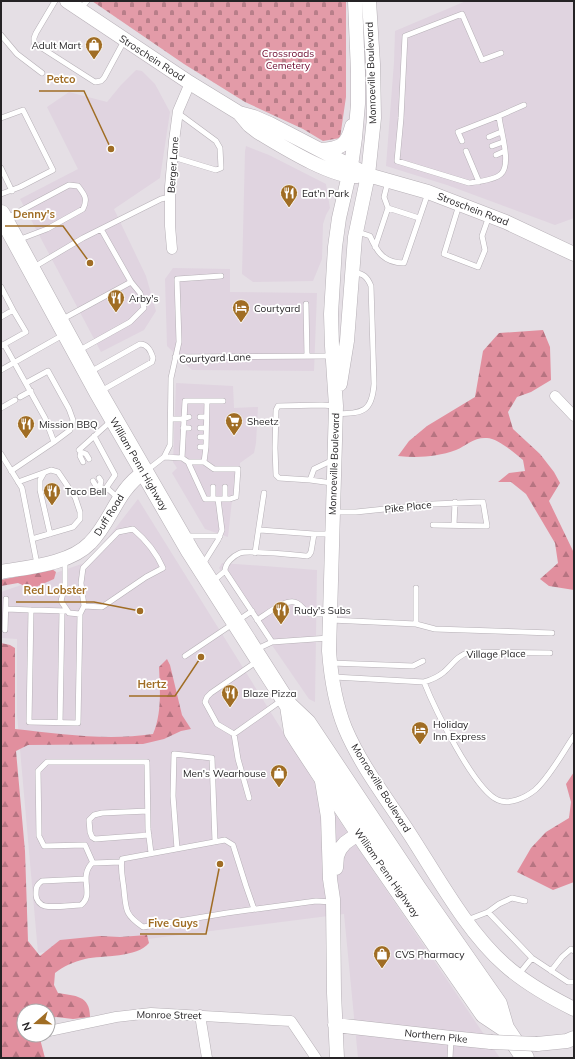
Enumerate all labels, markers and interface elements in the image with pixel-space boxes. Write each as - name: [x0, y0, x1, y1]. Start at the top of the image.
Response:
- street label: Monroeville Boulevard: [363, 22, 379, 124]
- street label: Stroschein Road: [117, 32, 187, 84]
- shop icon: Adult Mart: [84, 35, 104, 60]
- place label: Adult Mart: [31, 39, 81, 52]
- park label: Crossroads Cemetery: [262, 47, 314, 72]
- callout: Petco: [39, 68, 84, 91]
- text: Petco: [46, 72, 76, 86]
- street label: Berger Lane: [165, 136, 181, 194]
- restaurant icon: Eat'n Park: [279, 183, 299, 208]
- place label: Eat'n Park: [302, 187, 350, 200]
- street label: Stroschein Road: [435, 189, 511, 229]
- callout: Denny's: [5, 203, 63, 226]
- text: Denny's: [13, 207, 55, 221]
- restaurant icon: Arby's: [106, 288, 126, 313]
- place label: Arby's: [129, 292, 158, 305]
- hotel icon: Courtyard: [231, 298, 251, 323]
- place label: Courtyard: [254, 302, 300, 315]
- street label: Courtyard Lane: [179, 350, 251, 366]
- supermarket icon: Sheetz: [224, 411, 244, 436]
- street label: Monroeville Boulevard: [326, 413, 342, 515]
- restaurant icon: Mission BBQ: [16, 414, 36, 439]
- street label: William Penn Highway: [107, 415, 171, 514]
- place label: Sheetz: [247, 415, 279, 428]
- place label: Mission BBQ: [39, 418, 98, 431]
- restaurant icon: Taco Bell: [42, 481, 62, 506]
- place label: Taco Bell: [65, 485, 106, 498]
- street label: Duff Road: [91, 492, 127, 538]
- street label: Pike Place: [384, 498, 432, 516]
- callout: Red Lobster: [16, 579, 94, 602]
- text: Red Lobster: [24, 583, 87, 597]
- restaurant icon: Rudy's Subs: [271, 600, 291, 625]
- place label: Rudy's Subs: [294, 604, 351, 617]
- street label: Village Place: [466, 647, 526, 661]
- callout: Hertz: [129, 673, 175, 696]
- text: Hertz: [137, 677, 167, 691]
- restaurant icon: Blaze Pizza: [220, 683, 240, 708]
- place label: Blaze Pizza: [243, 687, 297, 700]
- place label: Holiday Inn Express: [433, 718, 486, 743]
- hotel icon: Holiday Inn Express: [410, 720, 430, 745]
- street label: Monroeville Boulevard: [348, 741, 414, 835]
- shop icon: Men's Wearhouse: [269, 763, 289, 788]
- place label: Men's Wearhouse: [183, 767, 266, 780]
- street label: William Penn Highway: [351, 826, 423, 921]
- callout: Five Guys: [140, 911, 206, 934]
- text: Five Guys: [148, 916, 199, 930]
- shop icon: CVS Pharmacy: [372, 944, 392, 969]
- place label: CVS Pharmacy: [395, 948, 465, 961]
- north arrow: [16, 1003, 56, 1043]
- street label: Monroe Street: [136, 1008, 202, 1022]
- text: N: [19, 1020, 35, 1033]
- street label: Northern Pike: [404, 1026, 468, 1046]

